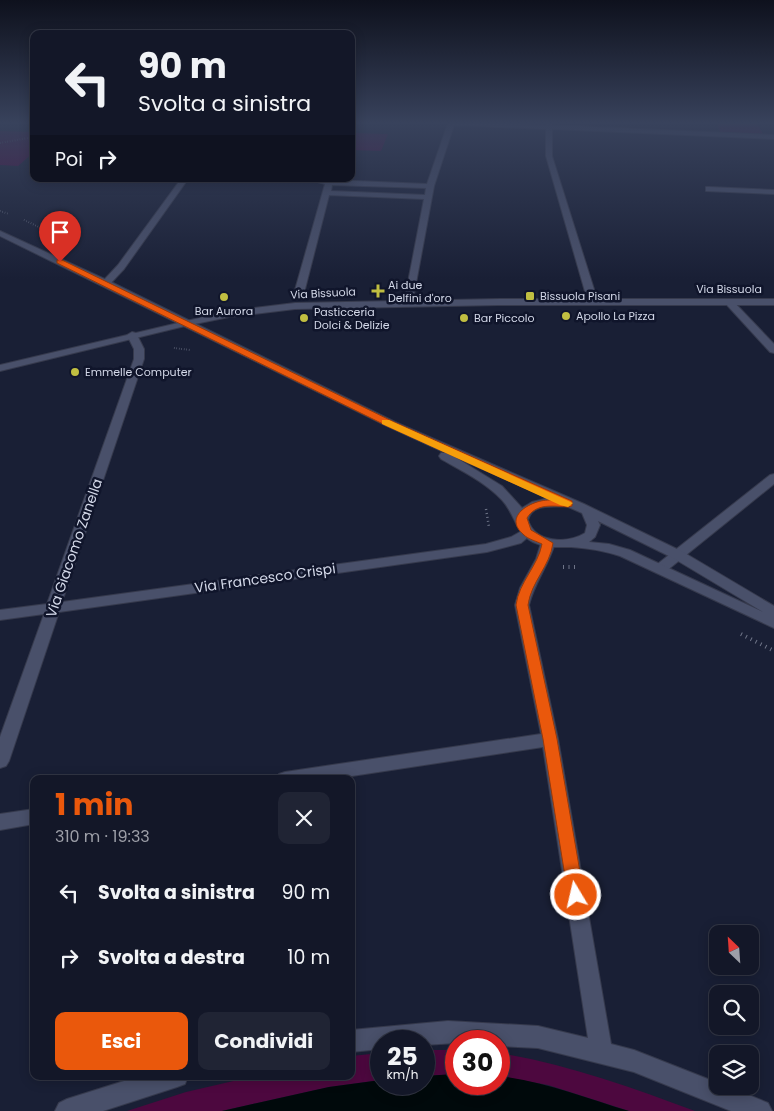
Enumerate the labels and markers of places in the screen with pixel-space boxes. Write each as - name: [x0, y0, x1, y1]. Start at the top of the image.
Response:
- pin: [39, 211, 81, 262]
- place label: Ai due Delfini d'oro: [388, 277, 452, 306]
- marker: Ai due Delfini d'oro: [372, 285, 384, 297]
- place label: Bissuola Pisani: [540, 288, 620, 304]
- marker: Bissuola Pisani: [524, 290, 536, 302]
- marker: Bar Aurora: [218, 291, 230, 303]
- place label: Bar Aurora: [195, 303, 253, 319]
- place label: Pasticceria Dolci & Delizie: [314, 304, 390, 333]
- place label: Apollo La Pizza: [576, 308, 655, 324]
- place label: Bar Piccolo: [474, 310, 534, 326]
- marker: Apollo La Pizza: [560, 310, 572, 322]
- marker: Pasticceria Dolci & Delizie: [298, 312, 310, 324]
- marker: Bar Piccolo: [458, 312, 470, 324]
- place label: Emmelle Computer: [85, 364, 192, 380]
- marker: Emmelle Computer: [69, 366, 81, 378]

